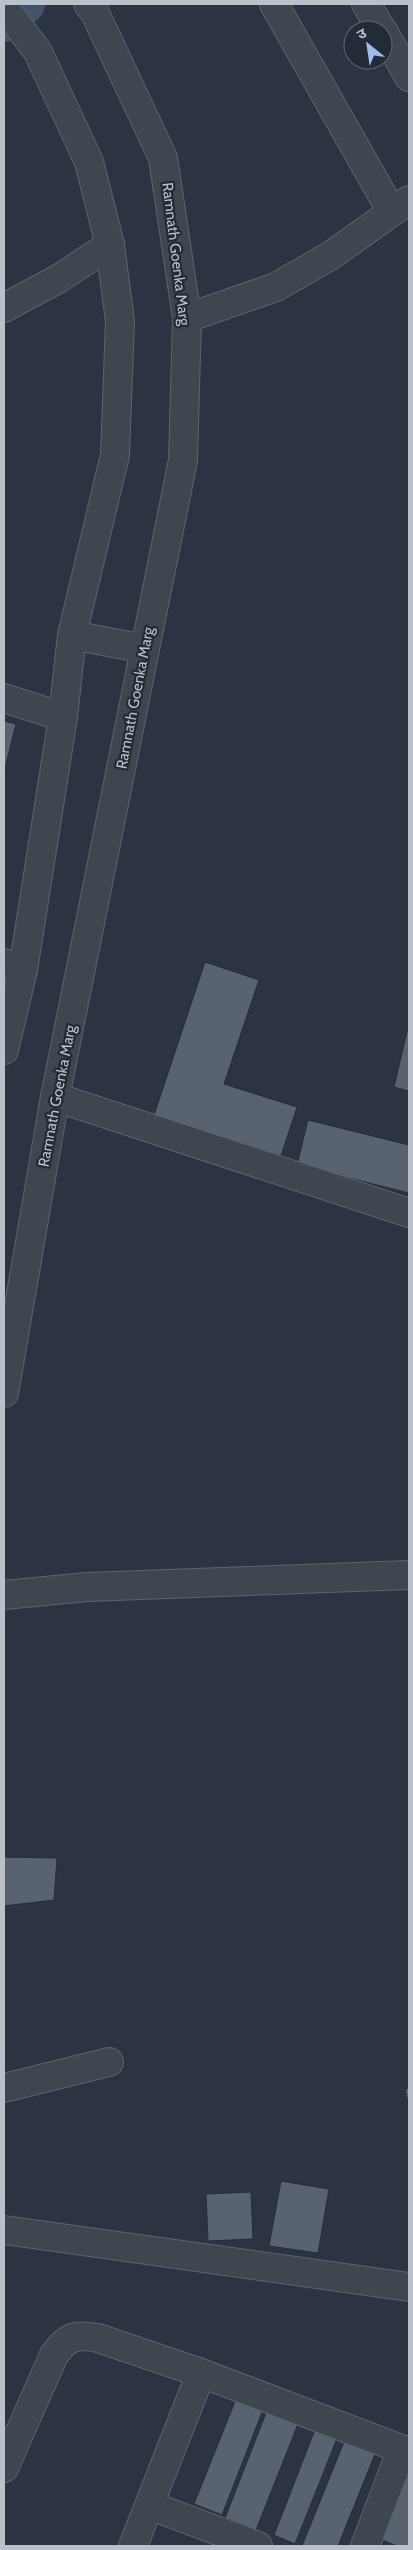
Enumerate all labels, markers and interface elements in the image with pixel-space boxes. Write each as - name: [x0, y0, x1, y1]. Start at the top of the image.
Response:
- north arrow: [343, 20, 393, 70]
- text: उ: [353, 23, 370, 44]
- street label: Ramnath Goenka Marg: [158, 181, 194, 327]
- street label: Ramnath Goenka Marg: [112, 625, 158, 771]
- street label: Ramnath Goenka Marg: [34, 1023, 80, 1169]

